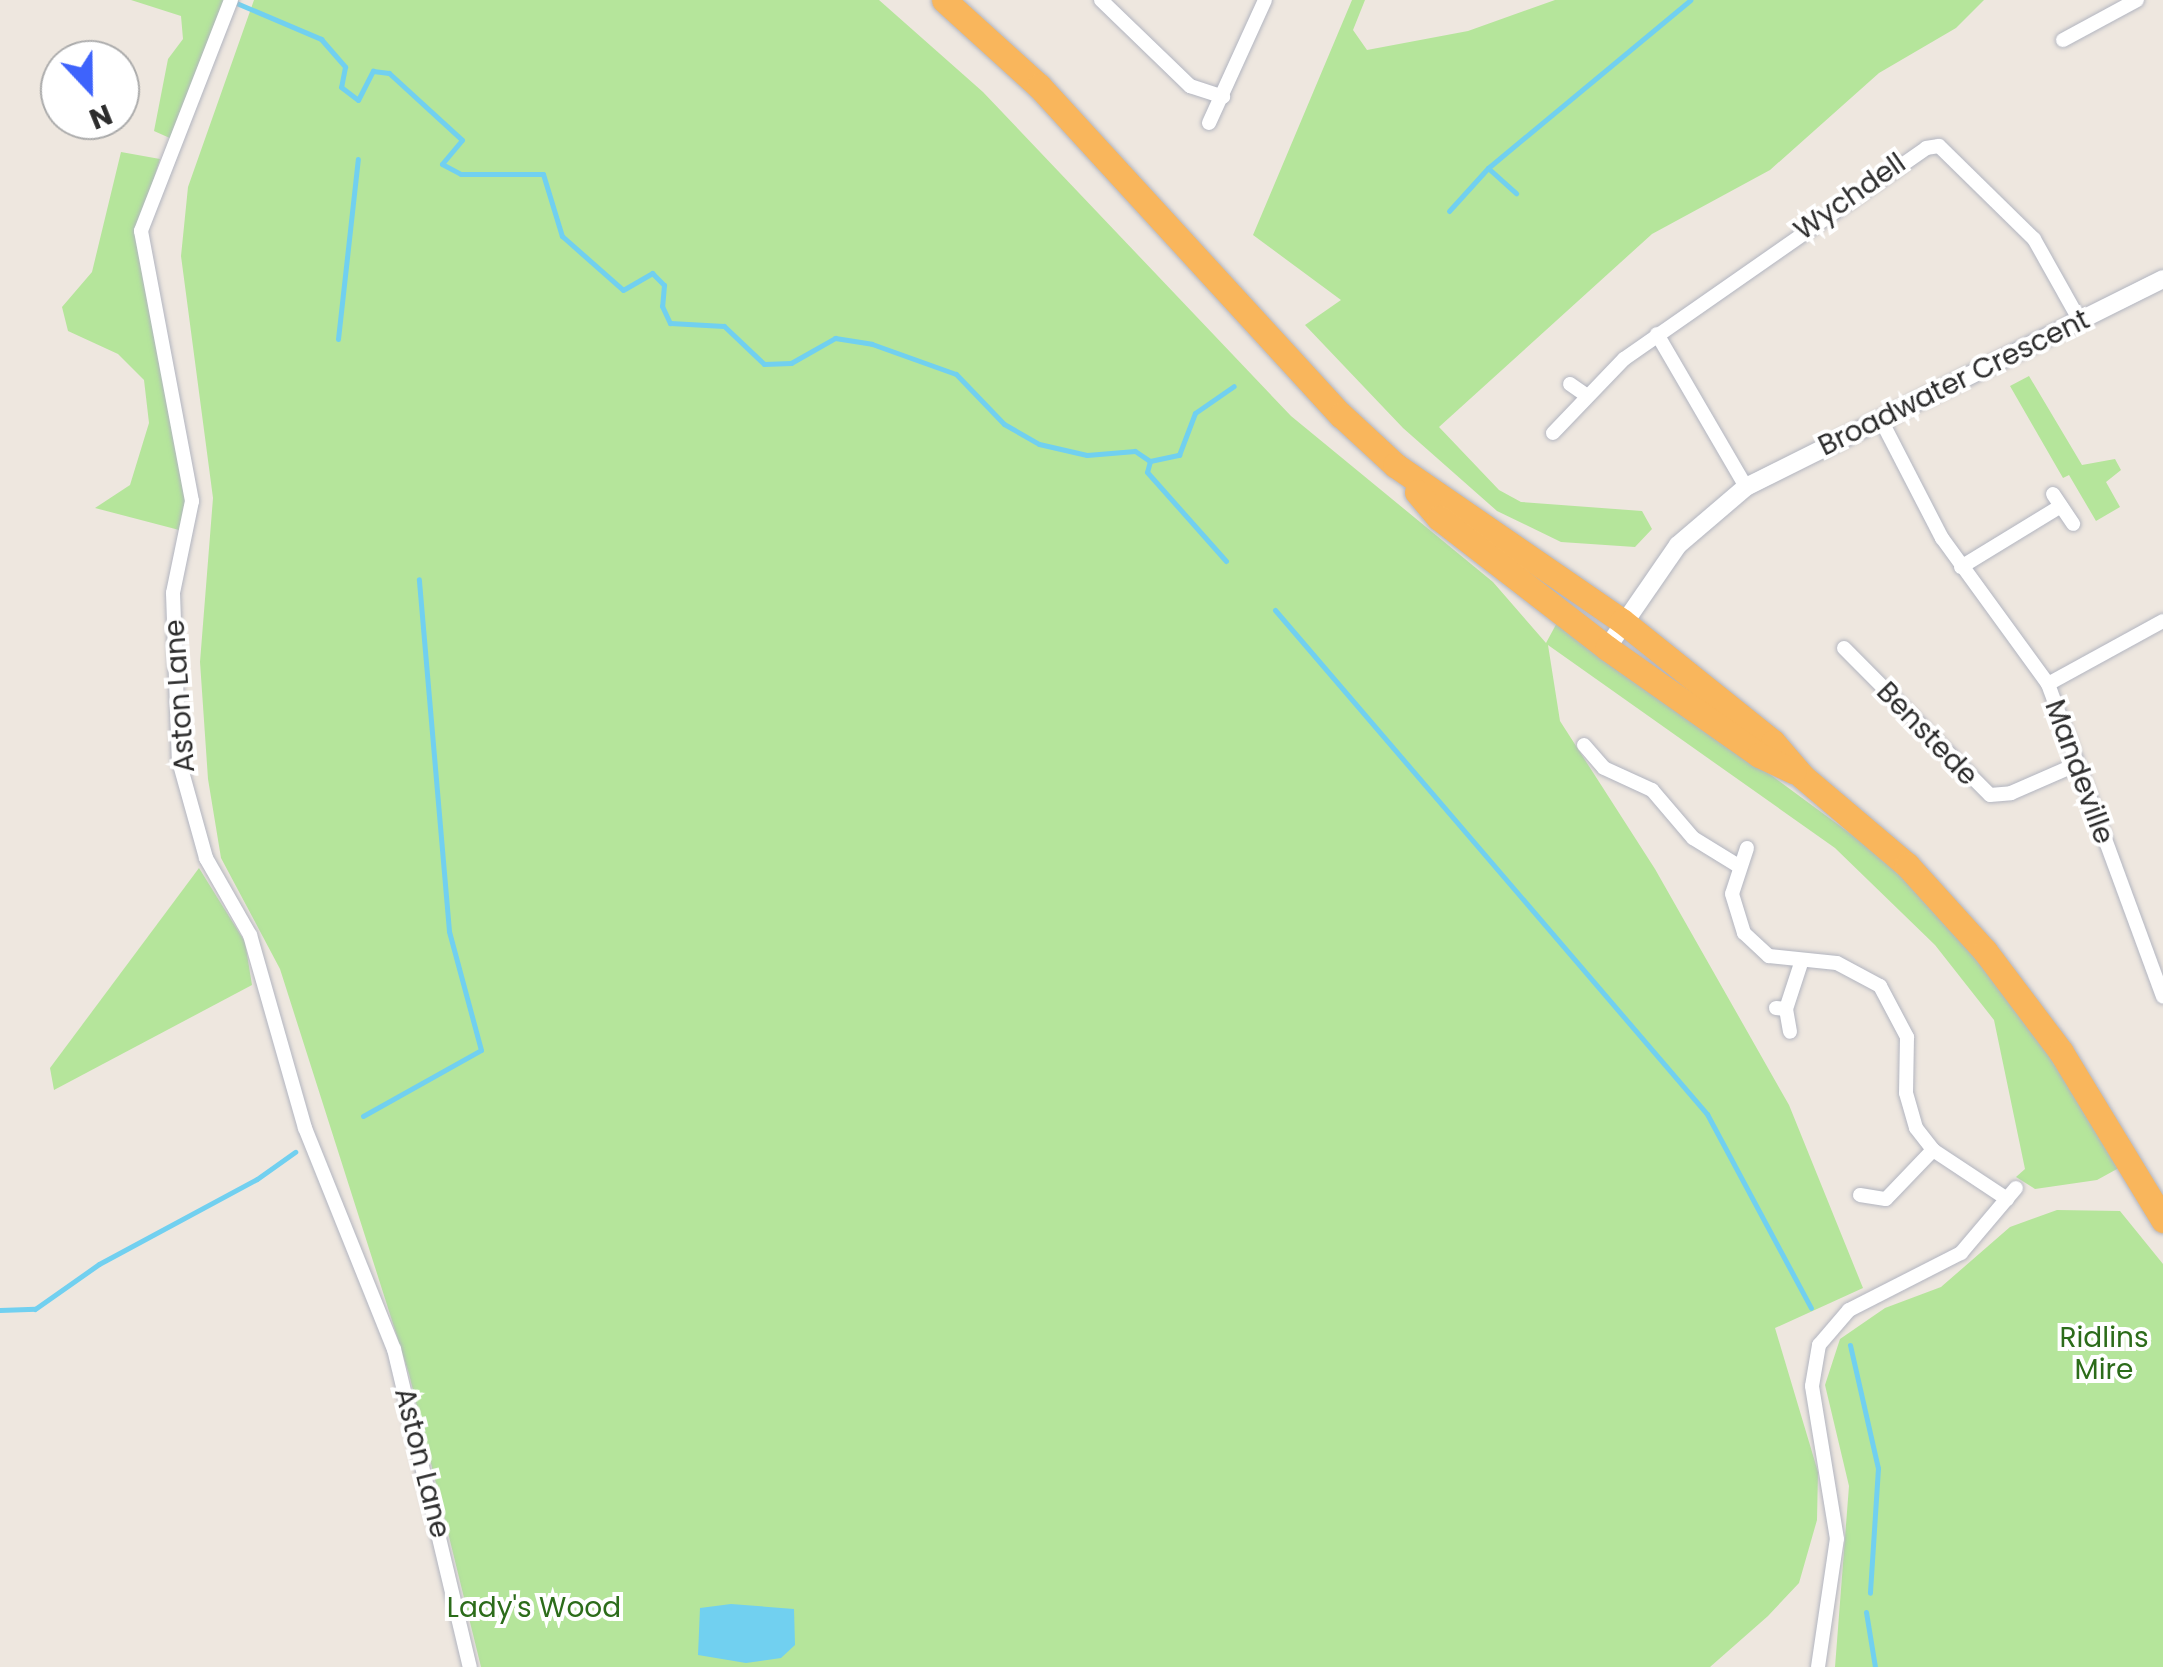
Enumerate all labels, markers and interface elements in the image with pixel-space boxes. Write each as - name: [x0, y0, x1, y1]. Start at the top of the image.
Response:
- north arrow: [40, 40, 140, 140]
- text: N: [84, 94, 118, 138]
- street label: Wychdell: [1788, 147, 1912, 247]
- street label: Broadwater Crescent: [1813, 303, 2095, 463]
- street label: Aston Lane: [158, 618, 202, 774]
- street label: Benstede: [1869, 675, 1985, 793]
- street label: Mandeville: [2037, 695, 2121, 849]
- park label: Ridlins Mire: [2059, 1321, 2149, 1387]
- street label: Aston Lane: [387, 1385, 457, 1541]
- park label: Lady's Wood: [447, 1591, 621, 1625]

